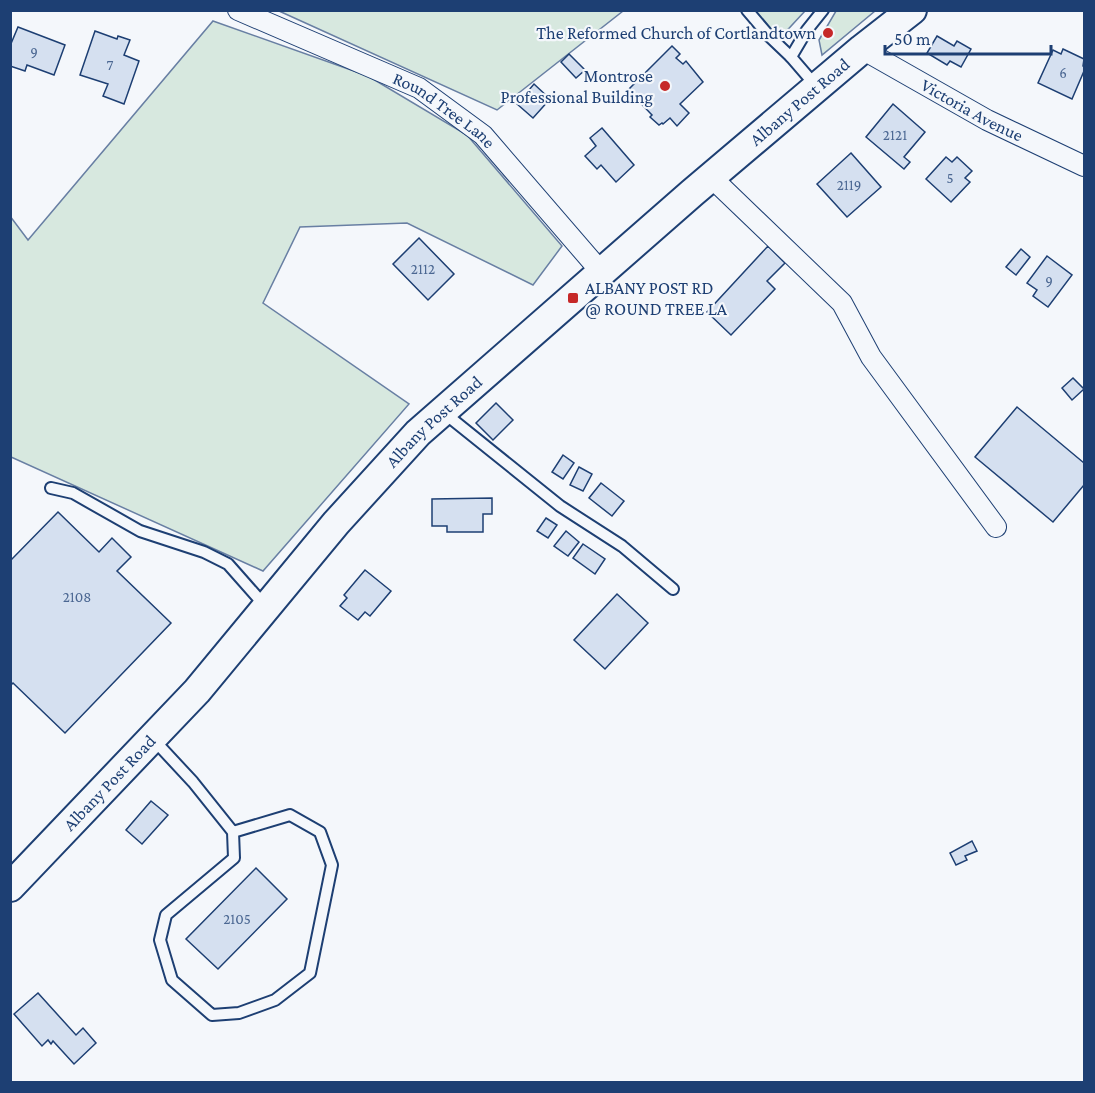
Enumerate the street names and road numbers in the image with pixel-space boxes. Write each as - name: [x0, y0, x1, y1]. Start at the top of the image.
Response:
- street label: Albany Post Road: [746, 54, 854, 150]
- street label: Round Tree Lane: [390, 68, 500, 152]
- street label: Victoria Avenue: [918, 75, 1026, 146]
- street label: Albany Post Road: [382, 371, 486, 471]
- street label: Albany Post Road: [59, 731, 160, 835]

